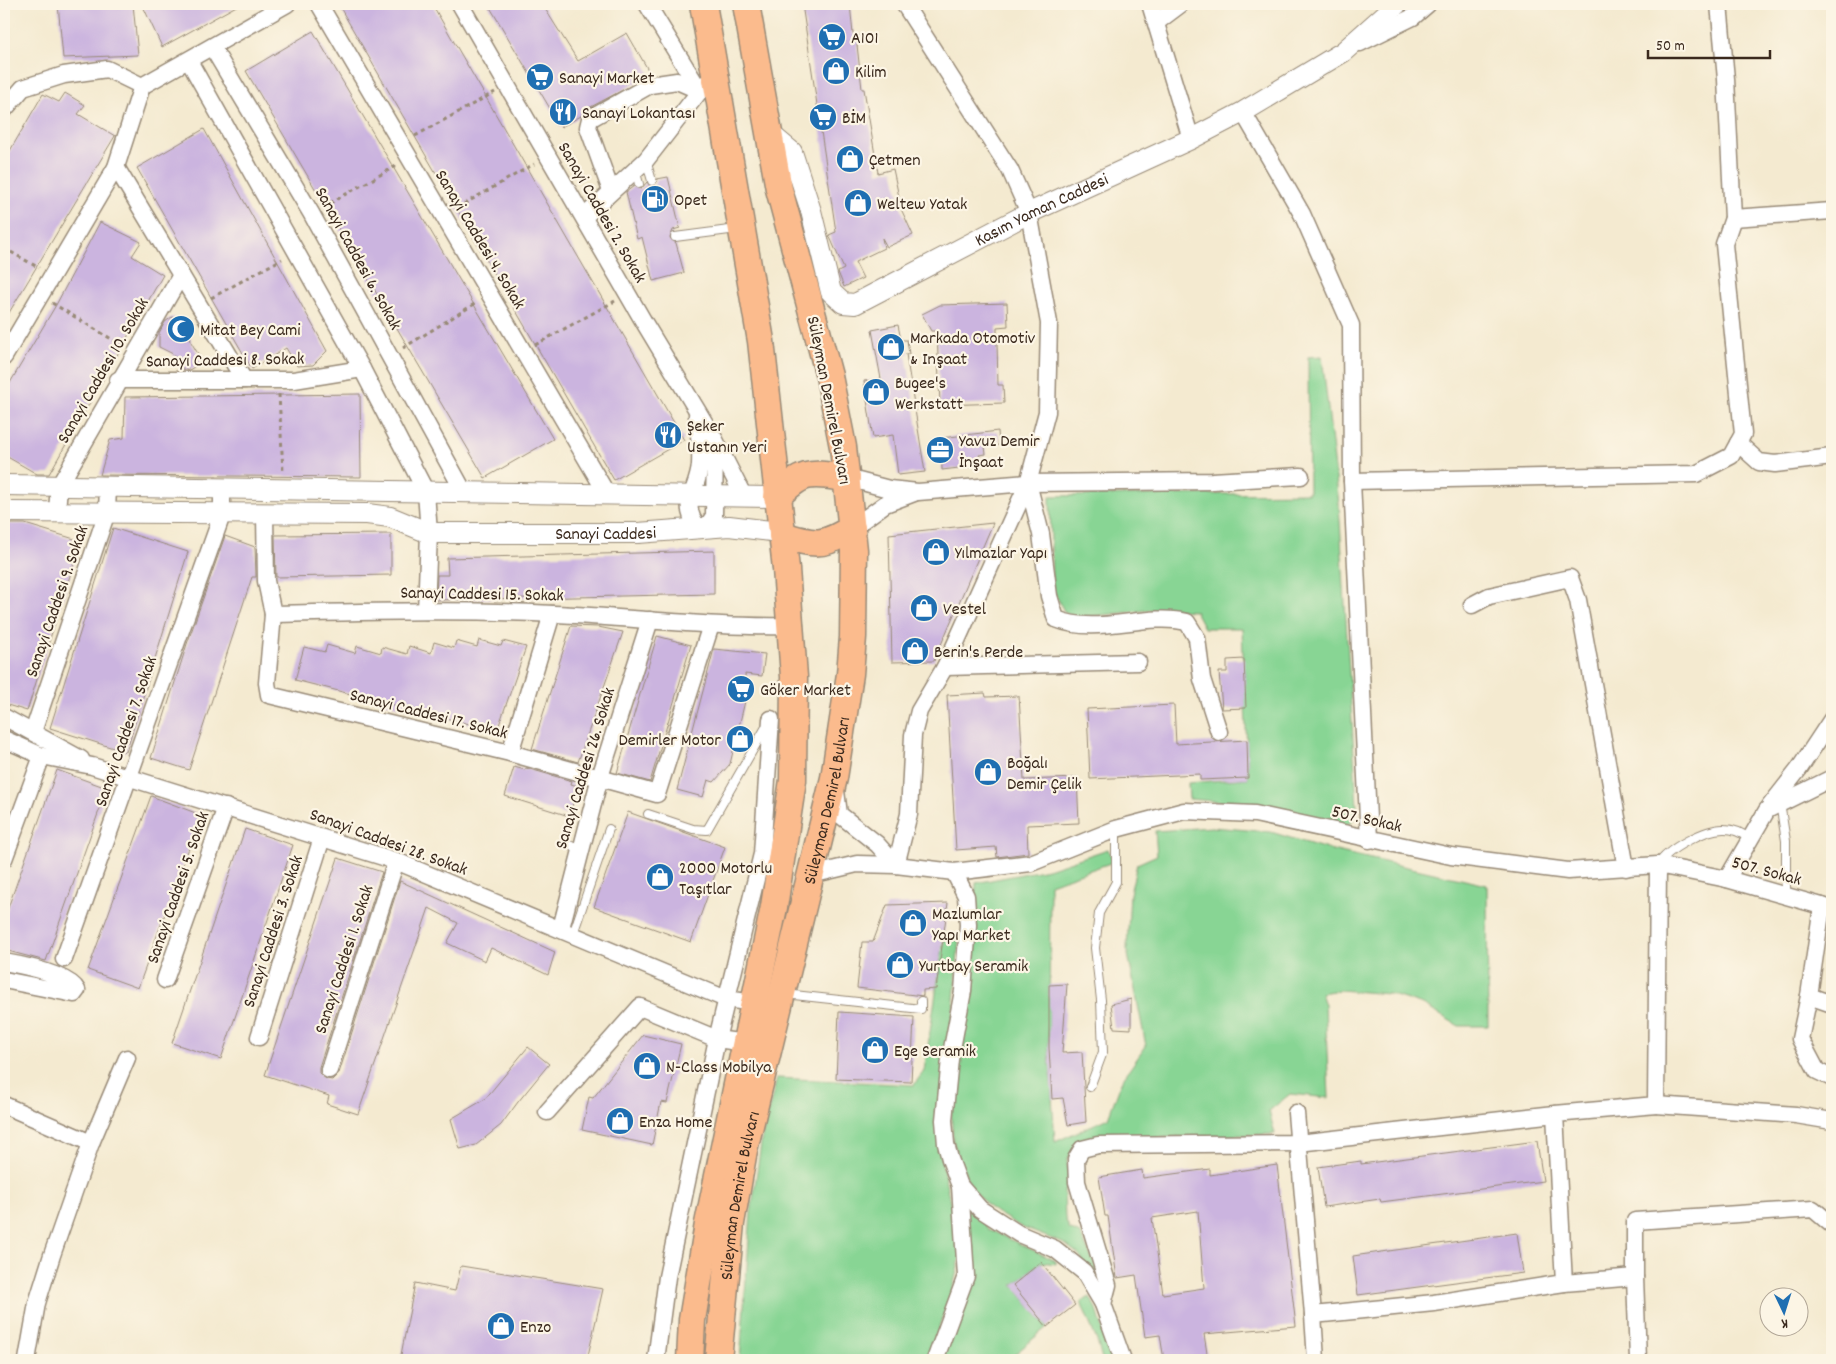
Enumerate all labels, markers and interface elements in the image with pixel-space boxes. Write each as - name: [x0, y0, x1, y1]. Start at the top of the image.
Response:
- supermarket icon: A101: [817, 22, 847, 52]
- place label: A101: [851, 27, 879, 52]
- scale bar: [1648, 28, 1771, 60]
- text: 50 m: [1656, 36, 1685, 58]
- shop icon: Kilim: [821, 56, 851, 86]
- place label: Kilim: [855, 61, 887, 86]
- supermarket icon: Sanayi Market: [525, 62, 555, 92]
- place label: Sanayi Market: [559, 67, 655, 92]
- restaurant icon: Sanayi Lokantası: [548, 97, 578, 127]
- place label: Sanayi Lokantası: [582, 102, 695, 127]
- supermarket icon: BİM: [808, 102, 838, 132]
- place label: BİM: [842, 107, 866, 132]
- street label: Sanayi Caddesi 2. Sokak: [550, 138, 651, 288]
- shop icon: Çetmen: [835, 144, 865, 174]
- place label: Çetmen: [869, 149, 921, 174]
- street label: Sanayi Caddesi 4. Sokak: [427, 166, 530, 315]
- street label: Kasım Yaman Caddesi: [971, 168, 1113, 254]
- street label: Sanayi Caddesi 6. Sokak: [307, 183, 407, 335]
- fuel station icon: Opet: [640, 184, 670, 214]
- shop icon: Weltew Yatak: [843, 188, 873, 218]
- place label: Opet: [674, 189, 708, 214]
- place label: Weltew Yatak: [877, 193, 967, 218]
- street label: Sanayi Caddesi 10. Sokak: [52, 294, 156, 449]
- mosque icon: Mitat Bey Cami: [166, 314, 196, 344]
- street label: Süleyman Demirel Bulvarı: [799, 314, 856, 487]
- place label: Mitat Bey Cami: [200, 319, 301, 344]
- place label: Markada Otomotiv & Inşaat: [910, 327, 1036, 373]
- shop icon: Markada Otomotiv & Inşaat: [876, 332, 906, 362]
- street label: Sanayi Caddesi 8. Sokak: [146, 348, 304, 375]
- place label: Bugee's Werkstatt: [895, 372, 964, 418]
- shop icon: Bugee's Werkstatt: [861, 377, 891, 407]
- place label: Şeker Ustanın Yeri: [687, 415, 767, 461]
- restaurant icon: Şeker Ustanın Yeri: [653, 420, 683, 450]
- place label: Yavuz Demir İnşaat: [959, 430, 1040, 476]
- office icon: Yavuz Demir İnşaat: [925, 435, 955, 465]
- street label: Sanayi Caddesi 9. Sokak: [21, 522, 96, 681]
- street label: Sanayi Caddesi: [555, 522, 657, 548]
- shop icon: Yılmazlar Yapı: [921, 537, 951, 567]
- place label: Yılmazlar Yapı: [955, 542, 1047, 567]
- street label: Sanayi Caddesi 15. Sokak: [400, 582, 564, 609]
- shop icon: Vestel: [909, 593, 939, 623]
- place label: Vestel: [943, 598, 987, 623]
- shop icon: Berin's Perde: [900, 636, 930, 666]
- place label: Berin's Perde: [934, 641, 1023, 666]
- street label: Sanayi Caddesi 7. Sokak: [90, 653, 165, 811]
- supermarket icon: Göker Market: [726, 674, 756, 704]
- place label: Göker Market: [760, 679, 851, 704]
- street label: Sanayi Caddesi 17. Sokak: [347, 684, 510, 747]
- street label: Sanayi Caddesi 26. Sokak: [550, 685, 623, 853]
- street label: Süleyman Demirel Bulvarı: [799, 715, 858, 887]
- shop icon: Demirler Motor: [725, 724, 755, 754]
- place label: Demirler Motor: [619, 729, 721, 754]
- place label: Boğalı Demir Çelik: [1007, 752, 1082, 798]
- shop icon: Boğalı Demir Çelik: [973, 757, 1003, 787]
- street label: 507. Sokak: [1329, 800, 1404, 841]
- street label: Sanayi Caddesi 28. Sokak: [306, 803, 471, 884]
- street label: Sanayi Caddesi 5. Sokak: [142, 808, 217, 967]
- street label: 507. Sokak: [1729, 851, 1804, 894]
- street label: Sanayi Caddesi 3. Sokak: [238, 852, 311, 1011]
- place label: 2000 Motorlu Taşıtlar: [679, 857, 772, 903]
- shop icon: 2000 Motorlu Taşıtlar: [645, 862, 675, 892]
- street label: Sanayi Caddesi 1. Sokak: [310, 882, 381, 1037]
- place label: Mazlumlar Yapı Market: [932, 903, 1011, 949]
- shop icon: Mazlumlar Yapı Market: [898, 908, 928, 938]
- shop icon: Yurtbay Seramik: [885, 950, 915, 980]
- place label: Yurtbay Seramik: [919, 955, 1028, 980]
- shop icon: Ege Seramik: [860, 1035, 890, 1065]
- place label: Ege Seramik: [894, 1040, 976, 1065]
- shop icon: N-Class Mobilya: [632, 1051, 662, 1081]
- place label: N-Class Mobilya: [666, 1056, 772, 1081]
- shop icon: Enza Home: [605, 1106, 635, 1136]
- street label: Süleyman Demirel Bulvarı: [716, 1109, 768, 1281]
- place label: Enza Home: [639, 1111, 712, 1136]
- north arrow: [1758, 1286, 1808, 1336]
- shop icon: Enzo: [486, 1311, 516, 1341]
- text: K: [1780, 1313, 1789, 1333]
- place label: Enzo: [520, 1316, 551, 1341]

